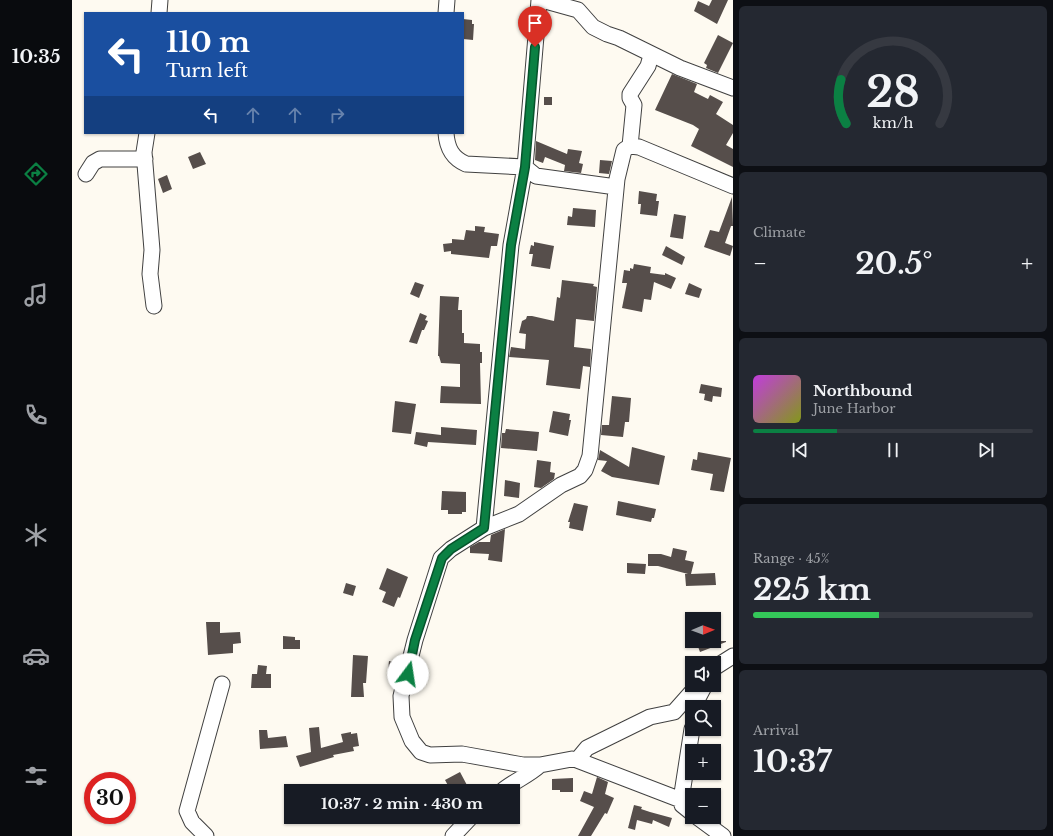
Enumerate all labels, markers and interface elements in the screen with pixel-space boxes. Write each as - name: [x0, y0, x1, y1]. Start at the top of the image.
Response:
- pin: [518, 6, 552, 47]
- icon: arrive: [524, 12, 546, 34]
- text: 110 m: [166, 25, 250, 60]
- icon: left: [100, 28, 152, 80]
- text: 10:35: [12, 46, 60, 68]
- text: Turn left: [166, 60, 248, 82]
- text: 28: [866, 67, 920, 118]
- icon: left: [200, 104, 222, 126]
- icon: ahead: [242, 104, 264, 126]
- icon: ahead: [284, 104, 306, 126]
- icon: right: [326, 104, 348, 126]
- text: km/h: [873, 114, 913, 132]
- icon: directions: [22, 160, 50, 188]
- text: Climate: [753, 224, 806, 241]
- text: 20.5°: [855, 245, 933, 282]
- text: −: [753, 250, 767, 277]
- text: +: [1021, 250, 1033, 277]
- icon: music: [22, 281, 50, 309]
- text: Northbound: [813, 381, 912, 400]
- text: June Harbor: [813, 400, 895, 417]
- icon: phone: [22, 401, 50, 429]
- icon: previous: [789, 439, 811, 461]
- icon: pause: [882, 439, 904, 461]
- icon: next: [975, 439, 997, 461]
- icon: climate: [22, 521, 50, 549]
- text: Range · 45%: [753, 550, 829, 567]
- text: 225 km: [753, 571, 871, 608]
- north arrow: [685, 612, 721, 648]
- map controls: [685, 612, 721, 824]
- icon: car: [22, 642, 50, 670]
- position arrow: [387, 653, 429, 695]
- button: sound: [685, 656, 721, 692]
- button: search: [685, 700, 721, 736]
- text: Arrival: [753, 722, 799, 739]
- text: 10:37: [753, 743, 832, 780]
- button: +: [685, 744, 721, 780]
- icon: filters: [22, 762, 50, 790]
- speed limit sign: 30: [84, 772, 136, 824]
- button: −: [685, 788, 721, 824]
- text: 10:37 · 2 min · 430 m: [321, 794, 483, 813]

